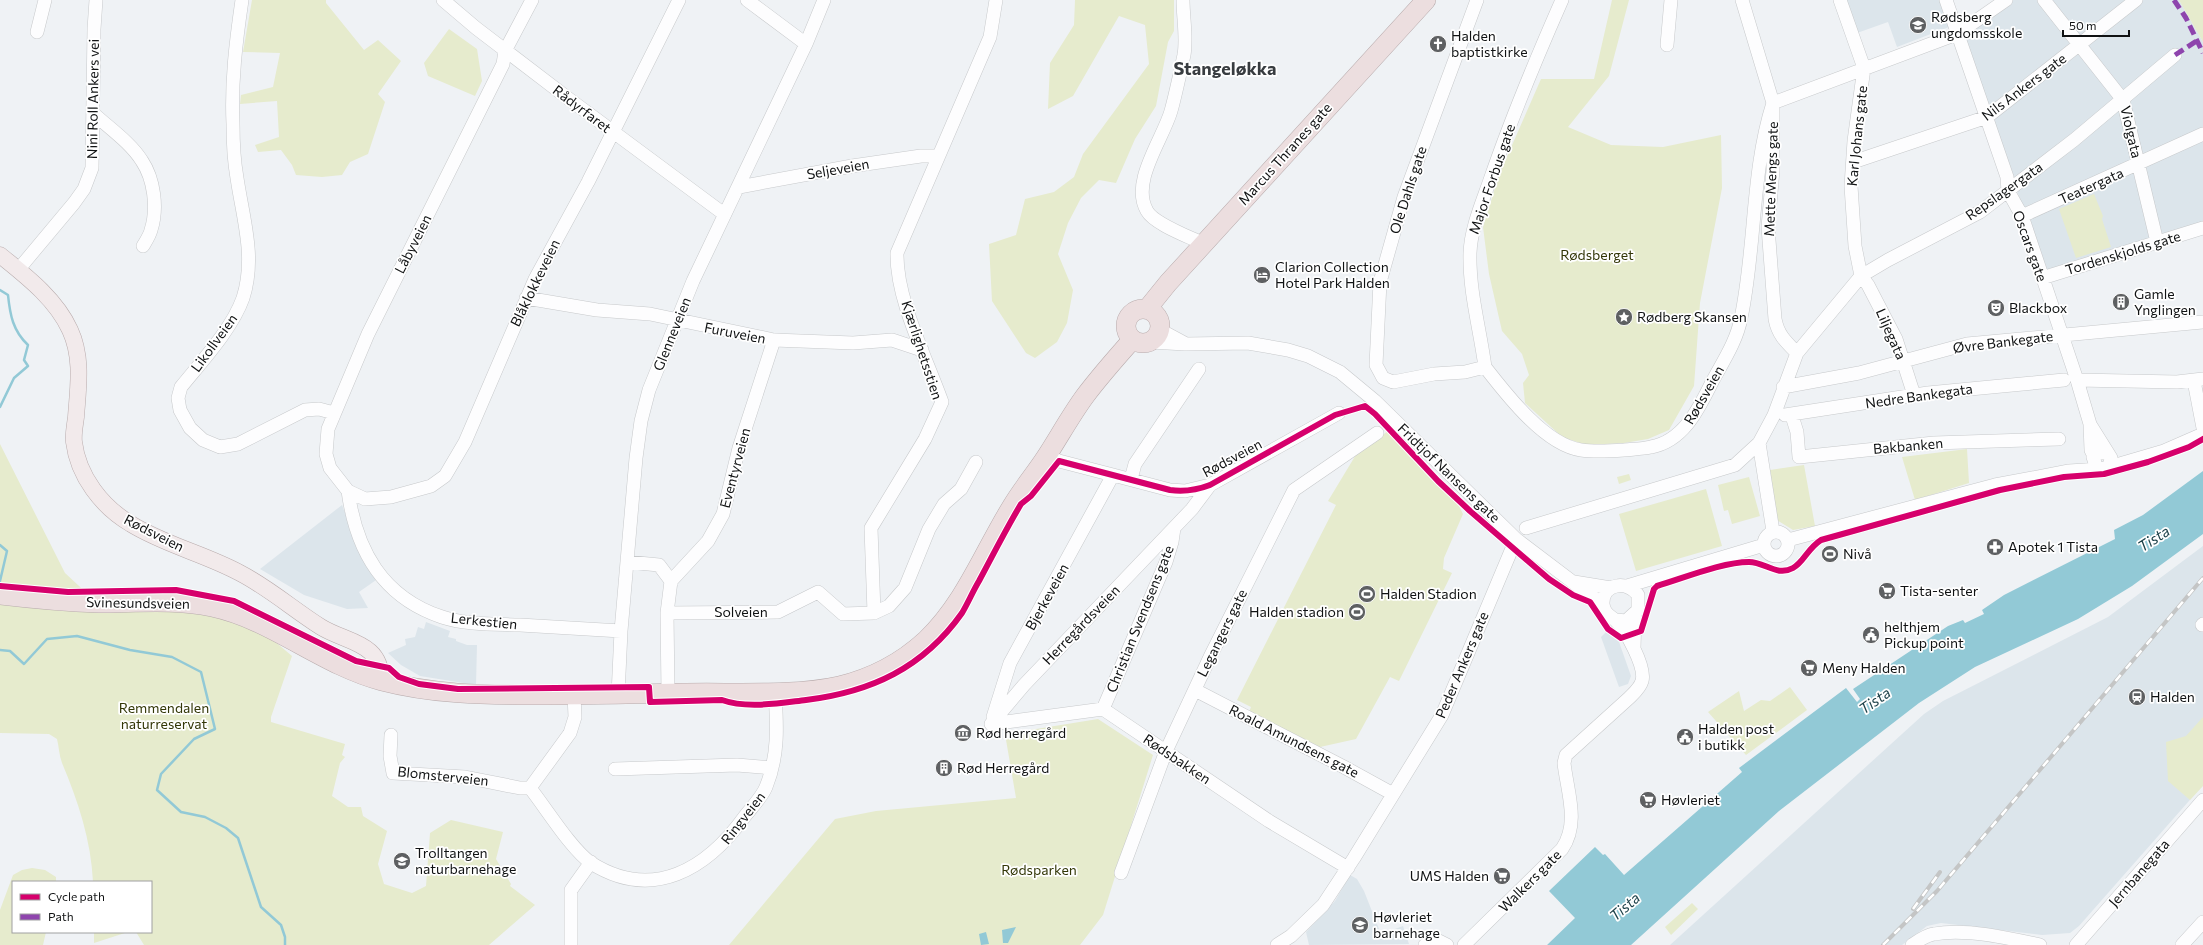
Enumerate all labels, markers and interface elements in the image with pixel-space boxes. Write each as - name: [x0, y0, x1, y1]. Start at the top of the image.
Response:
- place label: Rødsberg ungdomsskole: [1931, 8, 2022, 41]
- scale bar: [2063, 12, 2129, 38]
- school or university icon: Rødsberg ungdomsskole: [1908, 15, 1928, 35]
- text: 50 m: [2069, 18, 2097, 32]
- place label: Halden baptistkirke: [1451, 27, 1528, 60]
- church icon: Halden baptistkirke: [1428, 34, 1448, 54]
- street label: Nini Roll Ankers vei: [83, 39, 102, 159]
- street label: Nils Ankers gate: [1978, 49, 2069, 124]
- district label: Stangeløkka: [1173, 57, 1277, 79]
- street label: Rådyrfaret: [550, 81, 615, 136]
- street label: Karl Johans gate: [1843, 85, 1870, 187]
- street label: Marcus Thranes gate: [1234, 99, 1335, 208]
- street label: Violgata: [2117, 104, 2146, 160]
- street label: Major Forbus gate: [1465, 121, 1518, 236]
- street label: Mette Mengs gate: [1760, 121, 1781, 237]
- street label: Ole Dahls gate: [1385, 144, 1430, 236]
- street label: Seljeveien: [805, 155, 871, 182]
- street label: Repslagergata: [1962, 158, 2045, 223]
- street label: Teatergata: [2056, 164, 2126, 207]
- street label: Oscars gate: [2010, 208, 2051, 284]
- street label: Låbyveien: [390, 211, 435, 276]
- street label: Tordenskjolds gate: [2063, 227, 2182, 278]
- street label: Blåklokkeveien: [506, 236, 563, 329]
- park label: Rødsberget: [1560, 246, 1634, 263]
- place label: Clarion Collection Hotel Park Halden: [1275, 258, 1390, 291]
- hotel icon: Clarion Collection Hotel Park Halden: [1252, 265, 1272, 285]
- place label: Gamle Ynglingen: [2134, 285, 2196, 318]
- building icon: Gamle Ynglingen: [2111, 292, 2131, 312]
- street label: Glenneveien: [649, 295, 694, 373]
- street label: Kjærlighetsstien: [898, 298, 947, 402]
- theatre icon: Blackbox: [1986, 298, 2006, 318]
- place label: Blackbox: [2009, 299, 2068, 316]
- street label: Liljegata: [1873, 306, 1910, 362]
- place icon: Rødberg Skansen: [1614, 307, 1634, 327]
- place label: Rødberg Skansen: [1637, 308, 1747, 325]
- street label: Likollveien: [187, 310, 240, 375]
- street label: Furuveien: [703, 318, 767, 347]
- street label: Øvre Bankegate: [1952, 327, 2054, 356]
- street label: Rødsveien: [1680, 362, 1727, 427]
- street label: Nedre Bankegata: [1864, 380, 1974, 411]
- street label: Fridtjof Nansens gate: [1395, 419, 1504, 526]
- street label: Eventyrveien: [716, 426, 753, 510]
- street label: Bakbanken: [1872, 434, 1944, 457]
- street label: Rødsveien: [1199, 435, 1264, 480]
- street label: Rødsveien: [121, 510, 187, 555]
- water label: Tista: [2134, 521, 2173, 555]
- pharmacy icon: Apotek 1 Tista: [1985, 537, 2005, 557]
- place label: Apotek 1 Tista: [2008, 538, 2098, 555]
- street label: Christian Svendsens gate: [1102, 543, 1177, 695]
- sports icon: Nivå: [1820, 544, 1840, 564]
- place label: Nivå: [1843, 545, 1871, 562]
- street label: Bjerkeveien: [1021, 561, 1072, 633]
- street label: Herregårdsveien: [1038, 581, 1123, 668]
- supermarket icon: Tista-senter: [1877, 581, 1897, 601]
- place label: Tista-senter: [1900, 582, 1979, 599]
- sports icon: Halden Stadion: [1357, 584, 1377, 604]
- place label: Halden Stadion: [1380, 585, 1477, 602]
- street label: Legangers gate: [1193, 586, 1250, 679]
- street label: Svinesundsveien: [86, 593, 190, 612]
- sports icon: Halden stadion: [1347, 602, 1367, 622]
- street label: Solveien: [714, 603, 768, 620]
- place label: Halden stadion: [1249, 603, 1344, 620]
- street label: Lerkestien: [450, 609, 518, 632]
- street label: Peder Ankers gate: [1431, 609, 1492, 721]
- place label: helthjem Pickup point: [1884, 618, 1964, 651]
- public building icon: helthjem Pickup point: [1861, 625, 1881, 645]
- supermarket icon: Meny Halden: [1799, 658, 1819, 678]
- place label: Meny Halden: [1822, 659, 1905, 676]
- water label: Tista: [1855, 683, 1894, 717]
- station icon: Halden: [2127, 687, 2147, 707]
- place label: Halden: [2150, 688, 2195, 705]
- park label: Remmendalen naturreservat: [119, 699, 209, 732]
- street label: Roald Amundsens gate: [1226, 700, 1362, 781]
- place label: Halden post i butikk: [1698, 720, 1774, 753]
- museum icon: Rød herregård: [953, 723, 973, 743]
- place label: Rød herregård: [976, 724, 1066, 741]
- public building icon: Halden post i butikk: [1675, 727, 1695, 747]
- street label: Rødsbakken: [1140, 730, 1214, 787]
- building icon: Rød Herregård: [934, 758, 954, 778]
- place label: Rød Herregård: [957, 759, 1049, 776]
- street label: Blomsterveien: [397, 762, 489, 789]
- street label: Ringveien: [717, 788, 768, 847]
- supermarket icon: Høvleriet: [1638, 790, 1658, 810]
- place label: Høvleriet: [1661, 791, 1720, 808]
- street label: Jernbanegata: [2105, 835, 2173, 910]
- place label: Trolltangen naturbarnehage: [415, 844, 516, 877]
- street label: Walkers gate: [1495, 846, 1564, 915]
- school or university icon: Trolltangen naturbarnehage: [392, 851, 412, 871]
- park label: Rødsparken: [1001, 861, 1077, 878]
- supermarket icon: UMS Halden: [1492, 866, 1512, 886]
- place label: UMS Halden: [1410, 867, 1489, 884]
- legend: [12, 881, 152, 933]
- water label: Tista: [1606, 888, 1643, 924]
- text: Cycle path: [48, 889, 105, 903]
- place label: Høvleriet barnehage: [1373, 908, 1440, 941]
- text: Path: [48, 909, 74, 923]
- school or university icon: Høvleriet barnehage: [1350, 915, 1370, 935]

